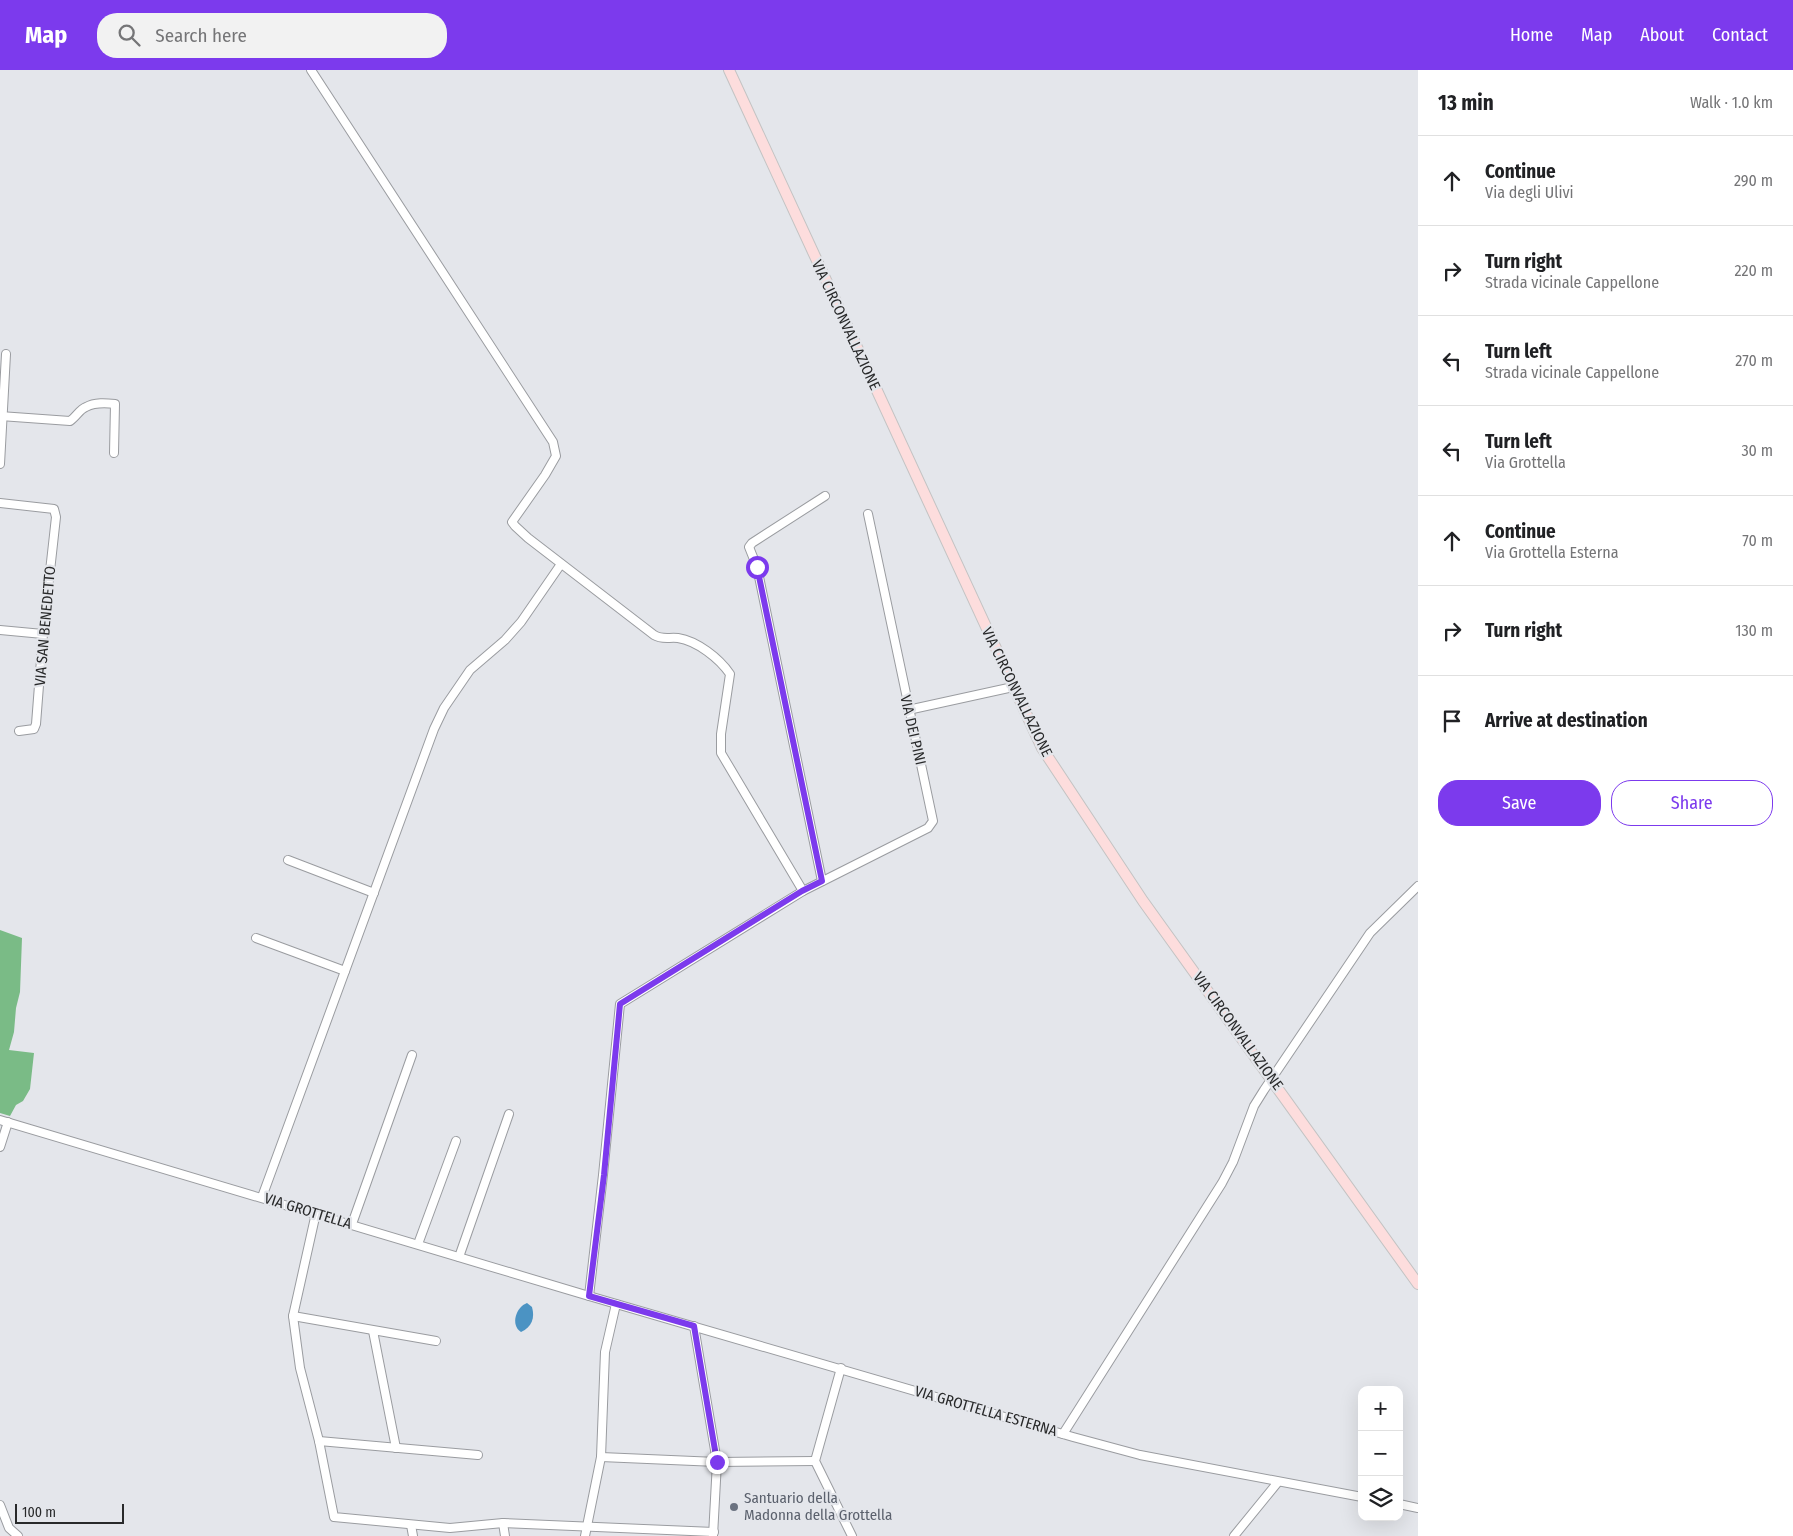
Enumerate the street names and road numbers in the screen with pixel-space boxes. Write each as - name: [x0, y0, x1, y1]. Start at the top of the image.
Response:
- street label: VIA CIRCONVALLAZIONE: [808, 257, 884, 393]
- street label: VIA SAN BENEDETTO: [31, 565, 59, 687]
- street label: VIA CIRCONVALLAZIONE: [978, 624, 1056, 760]
- street label: VIA DEI PINI: [896, 693, 930, 767]
- street label: VIA CIRCONVALLAZIONE: [1189, 968, 1287, 1094]
- street label: VIA GROTTELLA: [262, 1189, 354, 1233]
- street label: VIA GROTTELLA ESTERNA: [913, 1382, 1059, 1440]

